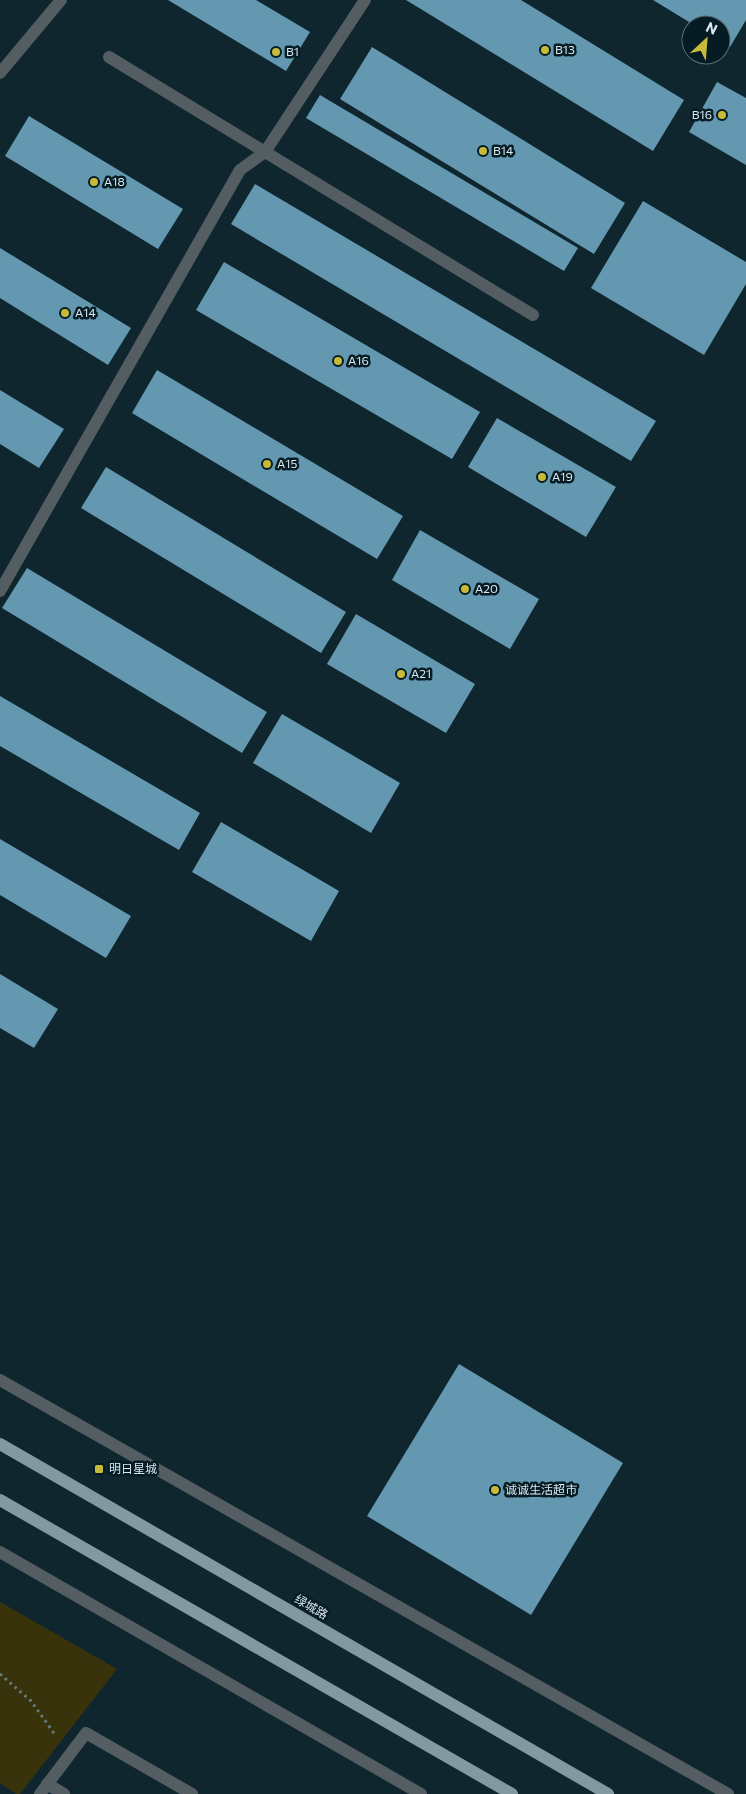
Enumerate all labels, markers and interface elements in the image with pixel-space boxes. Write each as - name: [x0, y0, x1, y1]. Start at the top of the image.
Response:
- north arrow: [681, 15, 731, 65]
- text: N: [703, 18, 720, 38]
- place label: B13: [555, 42, 575, 56]
- place label: B1: [286, 44, 299, 58]
- marker: B13: [539, 44, 551, 56]
- marker: B1: [270, 46, 282, 58]
- place label: B16: [692, 107, 712, 121]
- marker: B16: [716, 109, 728, 121]
- place label: B14: [493, 143, 513, 157]
- marker: B14: [477, 145, 489, 157]
- place label: A18: [104, 174, 125, 188]
- marker: A18: [88, 176, 100, 188]
- place label: A14: [75, 305, 96, 319]
- marker: A14: [59, 307, 71, 319]
- place label: A16: [348, 353, 369, 367]
- marker: A16: [332, 355, 344, 367]
- place label: A15: [277, 456, 297, 470]
- marker: A15: [261, 458, 273, 470]
- place label: A19: [552, 469, 573, 483]
- marker: A19: [536, 471, 548, 483]
- place label: A20: [475, 581, 498, 595]
- marker: A20: [459, 583, 471, 595]
- place label: A21: [411, 666, 431, 680]
- marker: A21: [395, 668, 407, 680]
- place label: 明日星城: [109, 1461, 157, 1475]
- marker: 明日星城: [93, 1463, 105, 1475]
- place label: 诚诚生活超市: [505, 1482, 577, 1496]
- marker: 诚诚生活超市: [489, 1484, 501, 1496]
- street label: 绿城路: [292, 1591, 331, 1621]

